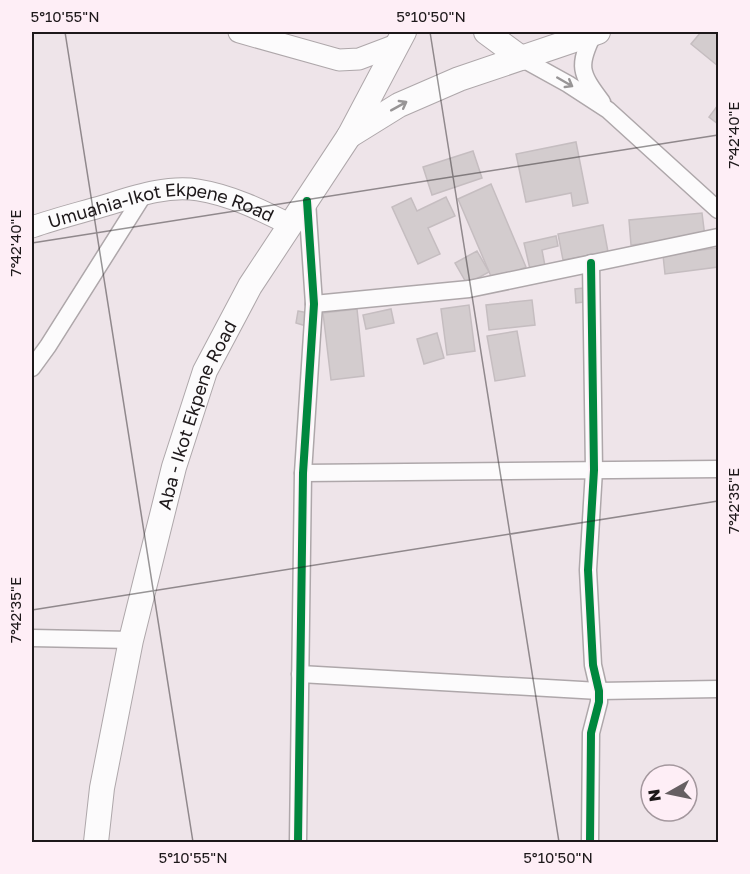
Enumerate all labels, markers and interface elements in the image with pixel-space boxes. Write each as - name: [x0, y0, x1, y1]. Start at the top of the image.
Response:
- text: 5°10'55"N: [30, 7, 100, 25]
- text: 5°10'50"N: [396, 7, 466, 25]
- one-way arrow: [556, 77, 573, 89]
- one-way arrow: [390, 100, 407, 112]
- text: 7°42'40"E: [724, 101, 742, 169]
- text: Umuahia-Ikot Ekpene Road: [45, 178, 278, 232]
- text: 7°42'40"E: [6, 209, 24, 277]
- street label: Umuahia-Ikot Ekpene Road: [44, 209, 278, 235]
- street label: Aba - Ikot Ekpene Road: [153, 317, 241, 512]
- text: 7°42'35"E: [724, 468, 742, 534]
- text: 7°42'35"E: [6, 577, 24, 643]
- north arrow: [639, 763, 699, 823]
- text: N: [643, 788, 665, 803]
- text: 5°10'55"N: [158, 848, 228, 866]
- text: 5°10'50"N: [523, 848, 593, 866]

